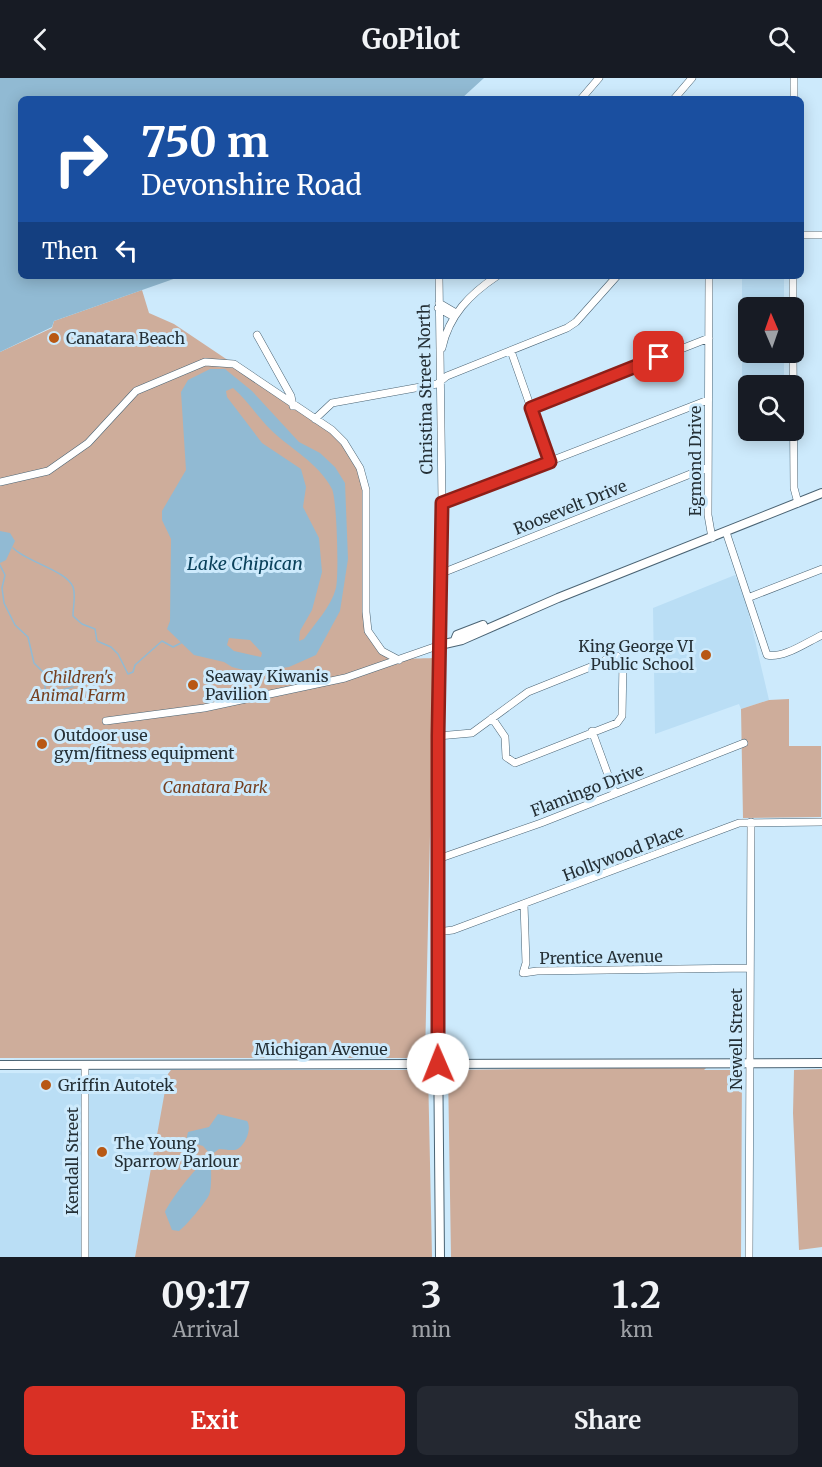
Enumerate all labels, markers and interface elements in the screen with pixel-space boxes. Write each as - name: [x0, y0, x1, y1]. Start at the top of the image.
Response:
- text: GoPilot: [362, 22, 460, 56]
- icon: back: [24, 23, 57, 56]
- icon: search: [765, 23, 798, 56]
- text: 750 m: [141, 116, 269, 168]
- icon: right: [42, 120, 120, 198]
- text: Devonshire Road: [141, 168, 362, 202]
- icon: left: [110, 234, 143, 267]
- text: Then: [42, 237, 98, 265]
- north arrow: [738, 297, 804, 363]
- map controls: [738, 297, 804, 441]
- street label: Christina Street North: [414, 303, 436, 475]
- place label: Canatara Beach: [66, 328, 185, 348]
- marker: Canatara Beach: [47, 331, 61, 345]
- pin: [633, 331, 684, 382]
- icon: arrive: [642, 340, 675, 373]
- button: search: [738, 375, 804, 441]
- street label: Egmond Drive: [685, 406, 705, 516]
- street label: Roosevelt Drive: [511, 475, 629, 539]
- water label: Lake Chipican: [187, 552, 303, 575]
- place label: King George VI Public School: [578, 636, 694, 674]
- marker: King George VI Public School: [699, 648, 713, 662]
- place label: Seaway Kiwanis Pavilion: [205, 666, 329, 704]
- park label: Children's Animal Farm: [28, 667, 126, 705]
- marker: Seaway Kiwanis Pavilion: [186, 678, 200, 692]
- place label: Outdoor use gym/fitness equipment: [54, 725, 235, 763]
- marker: Outdoor use gym/fitness equipment: [35, 737, 49, 751]
- street label: Flamingo Drive: [528, 759, 646, 821]
- park label: Canatara Park: [163, 777, 268, 797]
- street label: Hollywood Place: [560, 821, 686, 885]
- street label: Prentice Avenue: [539, 946, 663, 968]
- street label: Newell Street: [726, 987, 746, 1090]
- position arrow: [406, 1032, 470, 1096]
- street label: Michigan Avenue: [254, 1039, 388, 1059]
- place label: Griffin Autotek: [58, 1075, 175, 1095]
- marker: Griffin Autotek: [39, 1078, 53, 1092]
- street label: Kendall Street: [62, 1106, 82, 1215]
- place label: The Young Sparrow Parlour: [114, 1133, 239, 1171]
- marker: The Young Sparrow Parlour: [95, 1145, 109, 1159]
- text: 09:17: [161, 1273, 251, 1318]
- text: 3: [421, 1273, 442, 1318]
- text: 1.2: [612, 1273, 661, 1318]
- text: Arrival: [172, 1317, 239, 1342]
- text: min: [412, 1317, 451, 1342]
- text: km: [620, 1317, 653, 1342]
- button: Exit: [24, 1386, 405, 1455]
- button: Share: [417, 1386, 798, 1455]

